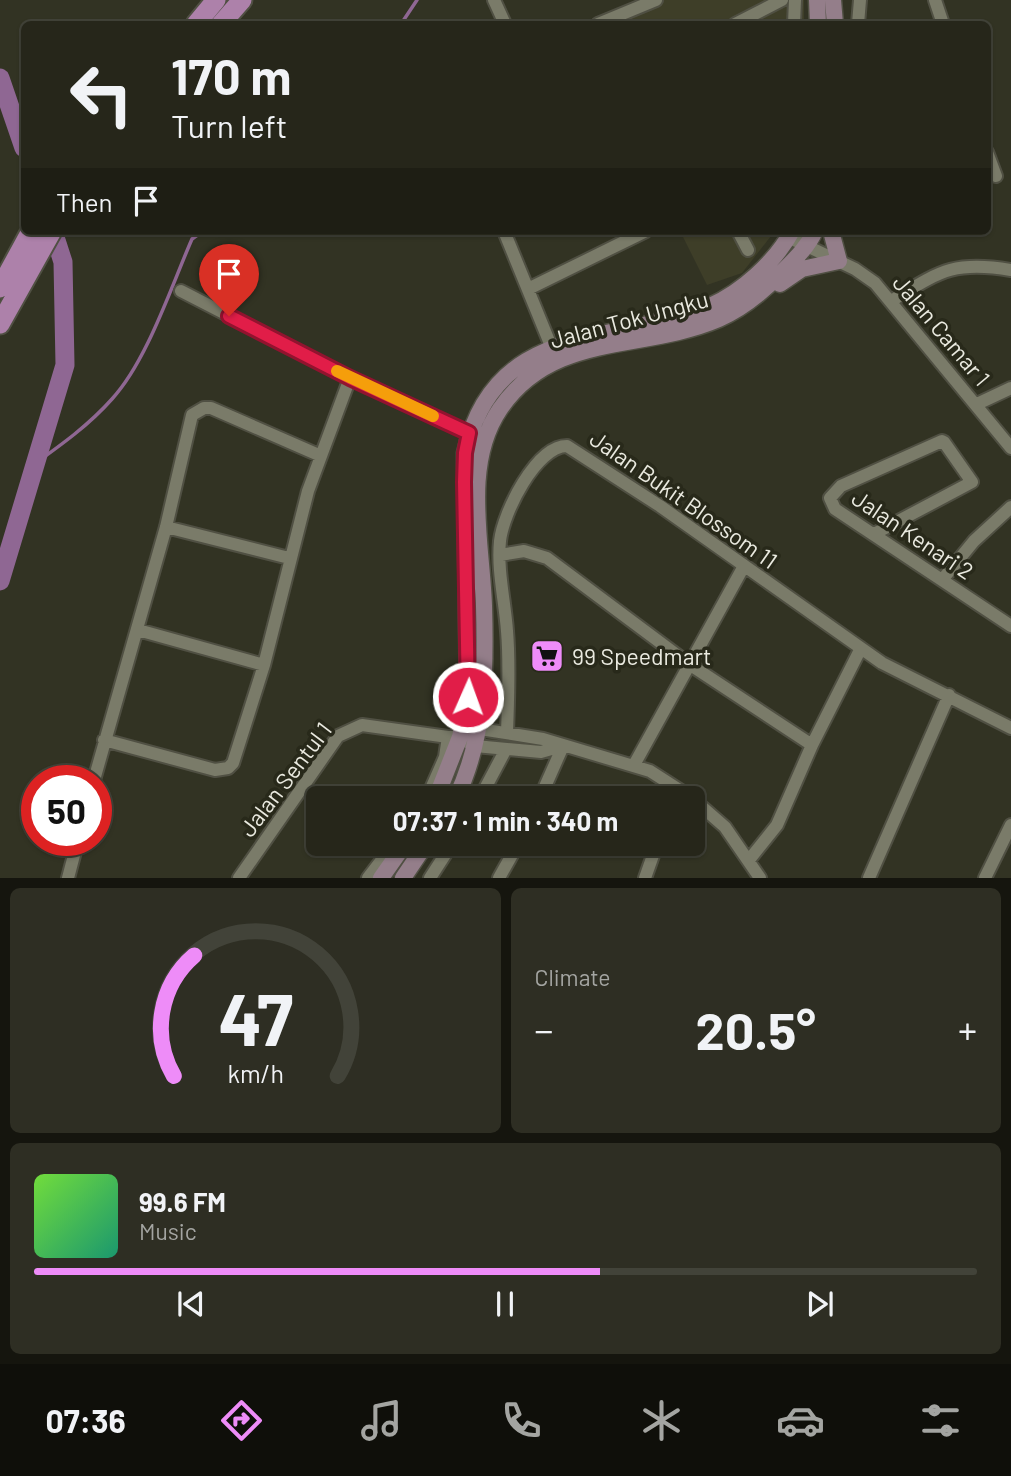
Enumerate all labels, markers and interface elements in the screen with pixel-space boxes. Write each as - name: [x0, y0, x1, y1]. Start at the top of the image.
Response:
- text: 170 m: [171, 46, 291, 105]
- icon: left: [56, 49, 147, 140]
- text: Turn left: [171, 106, 288, 144]
- icon: arrive: [127, 182, 165, 220]
- text: Then: [56, 186, 113, 217]
- pin: [199, 244, 259, 316]
- icon: arrive: [210, 255, 248, 293]
- street label: Jalan Camar 1: [887, 269, 997, 391]
- street label: Jalan Tok Ungku: [547, 284, 711, 354]
- street label: Jalan Bukit Blossom 11: [585, 424, 783, 574]
- street label: Jalan Kenari 2: [847, 483, 979, 585]
- supermarket icon: 99 Speedmart: [528, 637, 566, 675]
- place label: 99 Speedmart: [572, 642, 711, 670]
- position arrow: [431, 660, 505, 734]
- street label: Jalan Sentul 1: [233, 716, 337, 842]
- speed limit sign: 50: [21, 765, 112, 856]
- text: 07:37 · 1 min · 340 m: [393, 805, 618, 836]
- text: Climate: [535, 963, 611, 991]
- text: 47: [218, 974, 293, 1062]
- text: 20.5°: [696, 998, 816, 1060]
- text: −: [535, 1006, 554, 1052]
- text: +: [958, 1006, 977, 1052]
- text: km/h: [227, 1058, 284, 1088]
- text: 99.6 FM: [139, 1186, 226, 1217]
- text: Music: [139, 1217, 197, 1245]
- icon: previous: [172, 1285, 210, 1323]
- icon: pause: [486, 1285, 524, 1323]
- icon: next: [801, 1285, 839, 1323]
- icon: directions: [217, 1396, 266, 1445]
- icon: music: [357, 1396, 406, 1445]
- icon: phone: [497, 1396, 546, 1445]
- icon: climate: [637, 1396, 686, 1445]
- icon: car: [776, 1396, 825, 1445]
- icon: filters: [916, 1396, 965, 1445]
- text: 07:36: [45, 1401, 126, 1439]

